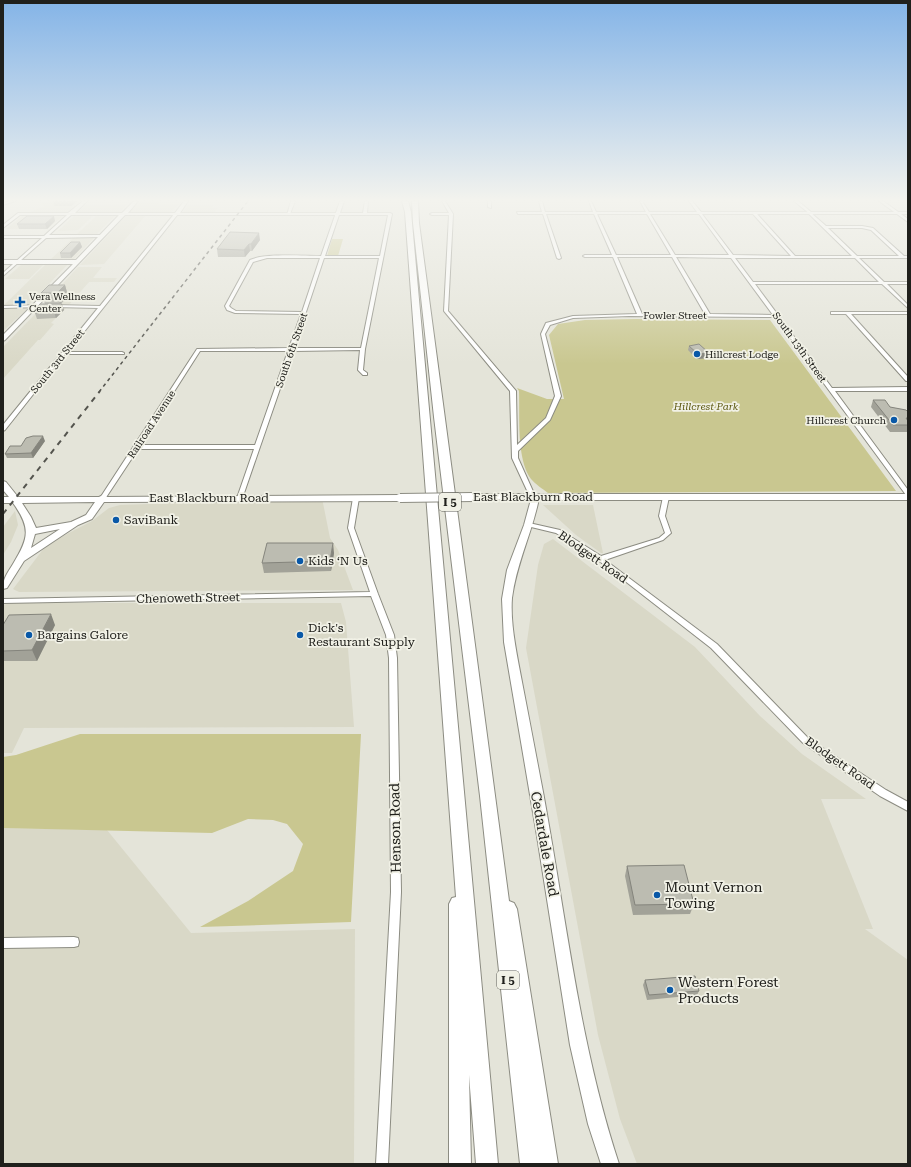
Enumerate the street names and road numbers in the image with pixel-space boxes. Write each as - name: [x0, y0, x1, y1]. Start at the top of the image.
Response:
- street label: Fowler Street: [643, 310, 707, 321]
- street label: South 13th Street: [770, 310, 829, 385]
- street label: South 6th Street: [273, 311, 310, 389]
- street label: South 3rd Street: [28, 327, 87, 395]
- street label: Railroad Avenue: [125, 388, 178, 460]
- street label: East Blackburn Road: [473, 490, 593, 504]
- street label: East Blackburn Road: [149, 491, 269, 505]
- road number: I 5: [439, 493, 461, 511]
- street label: Blodgett Road: [556, 528, 631, 586]
- street label: Chenoweth Street: [136, 590, 241, 606]
- street label: Blodgett Road: [803, 734, 878, 792]
- street label: Henson Road: [386, 783, 404, 873]
- street label: Cedardale Road: [528, 790, 562, 898]
- road number: I 5: [497, 971, 519, 989]

